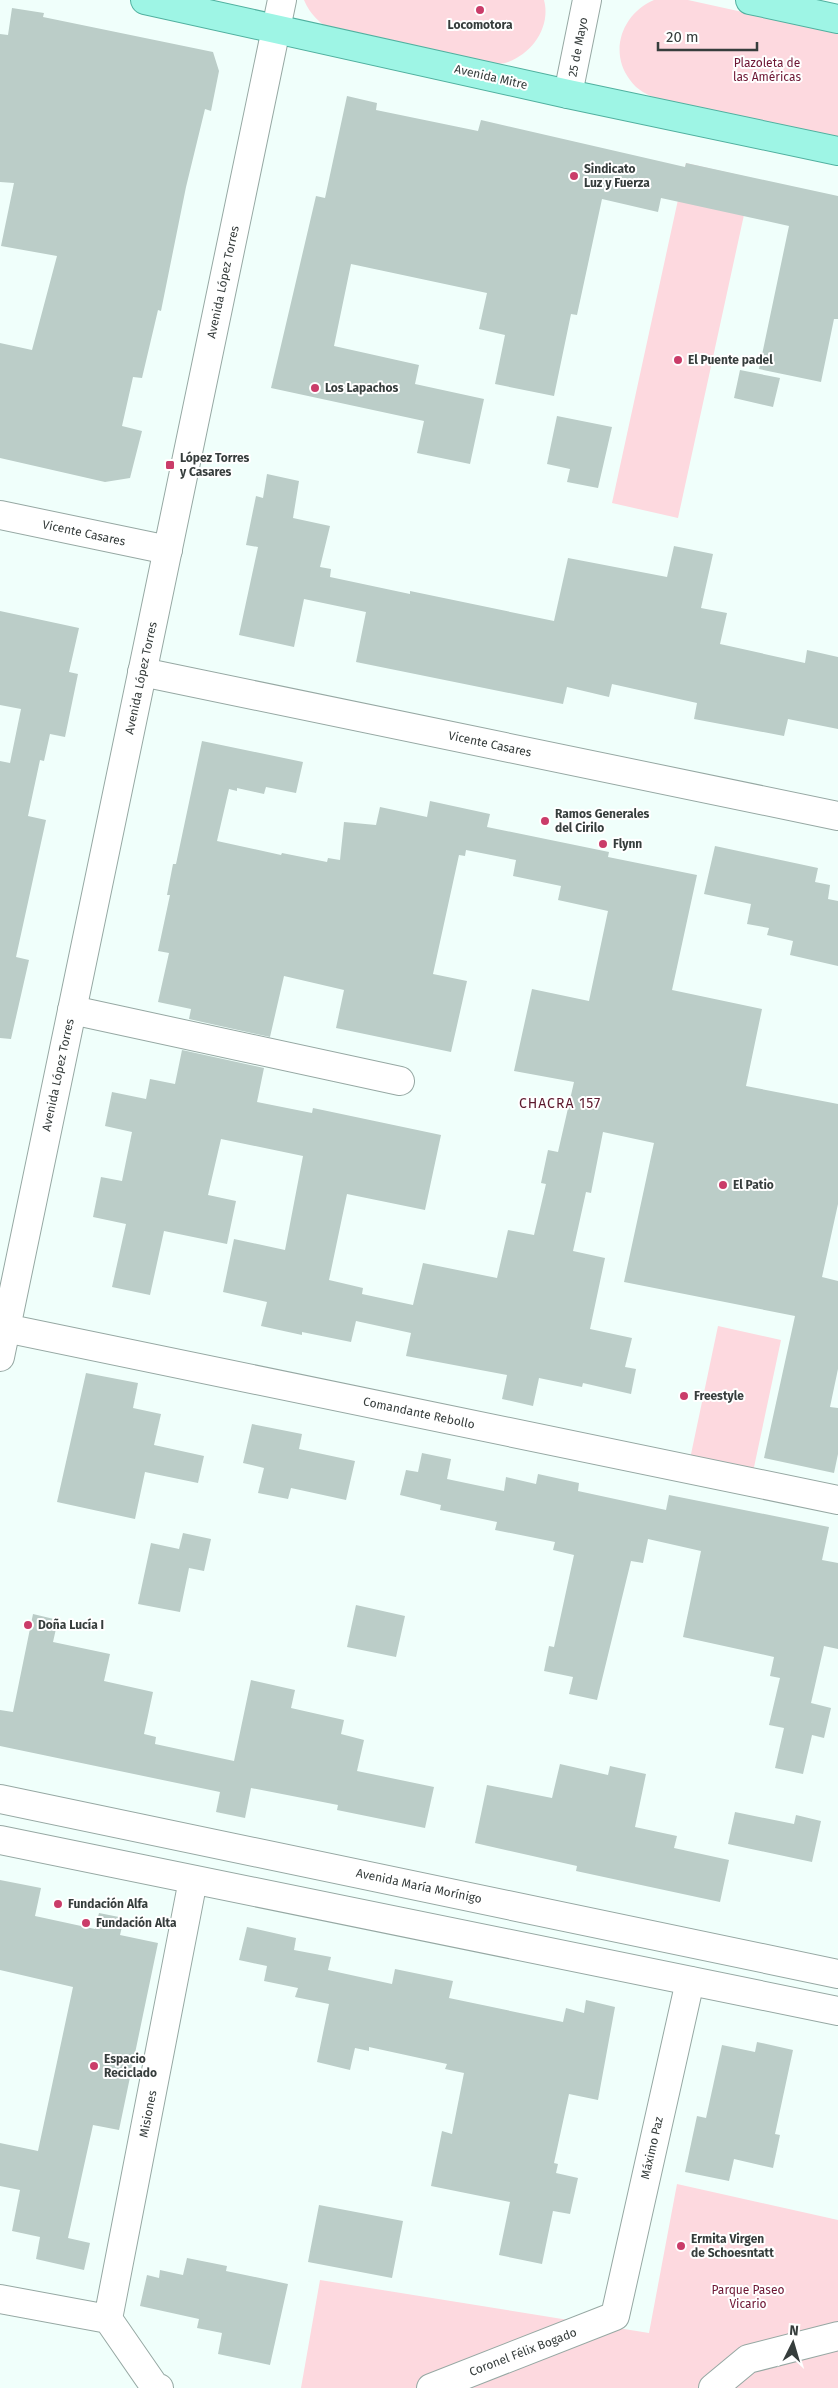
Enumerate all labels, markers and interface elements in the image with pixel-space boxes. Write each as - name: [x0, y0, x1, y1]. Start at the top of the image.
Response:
- marker: Locomotora: [474, 4, 486, 16]
- street label: 25 de Mayo: [565, 16, 591, 78]
- place label: Locomotora: [448, 18, 513, 32]
- scale bar: [658, 20, 757, 52]
- text: 20 m: [666, 28, 699, 46]
- park label: Plazoleta de las Américas: [733, 56, 801, 84]
- street label: Avenida Mitre: [453, 62, 529, 92]
- place label: Sindicato Luz y Fuerza: [584, 162, 650, 190]
- marker: Sindicato Luz y Fuerza: [568, 170, 580, 182]
- street label: Avenida López Torres: [204, 224, 242, 340]
- place label: El Puente padel: [688, 353, 773, 367]
- marker: El Puente padel: [672, 354, 684, 366]
- place label: Los Lapachos: [325, 381, 398, 395]
- marker: Los Lapachos: [309, 382, 321, 394]
- place label: López Torres y Casares: [179, 451, 250, 479]
- marker: López Torres y Casares: [164, 459, 176, 471]
- street label: Vicente Casares: [41, 517, 127, 549]
- street label: Avenida López Torres: [122, 620, 160, 736]
- street label: Vicente Casares: [447, 728, 533, 760]
- place label: Ramos Generales del Cirilo: [555, 807, 650, 835]
- marker: Ramos Generales del Cirilo: [539, 815, 551, 827]
- place label: Flynn: [613, 837, 642, 851]
- marker: Flynn: [597, 838, 609, 850]
- street label: Avenida López Torres: [39, 1017, 77, 1133]
- district label: CHACRA 157: [519, 1095, 601, 1112]
- place label: El Patio: [733, 1178, 774, 1192]
- marker: El Patio: [717, 1179, 729, 1191]
- place label: Freestyle: [694, 1389, 744, 1403]
- marker: Freestyle: [678, 1390, 690, 1402]
- street label: Comandante Rebollo: [362, 1394, 476, 1432]
- place label: Doña Lucía I: [38, 1618, 104, 1632]
- marker: Doña Lucía I: [22, 1619, 34, 1631]
- street label: Avenida María Morínigo: [355, 1866, 483, 1906]
- place label: Fundación Alfa: [68, 1897, 149, 1911]
- marker: Fundación Alfa: [52, 1898, 64, 1910]
- place label: Fundación Alta: [96, 1916, 177, 1930]
- marker: Fundación Alta: [80, 1917, 92, 1929]
- place label: Espacio Reciclado: [104, 2052, 157, 2080]
- marker: Espacio Reciclado: [88, 2060, 100, 2072]
- street label: Misiones: [137, 2089, 160, 2139]
- street label: Máximo Paz: [638, 2115, 666, 2181]
- place label: Ermita Virgen de Schoesntatt: [691, 2232, 774, 2260]
- marker: Ermita Virgen de Schoesntatt: [675, 2240, 687, 2252]
- park label: Parque Paseo Vicario: [712, 2283, 784, 2311]
- north arrow: [768, 2318, 818, 2368]
- text: N: [789, 2322, 799, 2339]
- street label: Coronel Félix Bogado: [467, 2325, 579, 2379]

